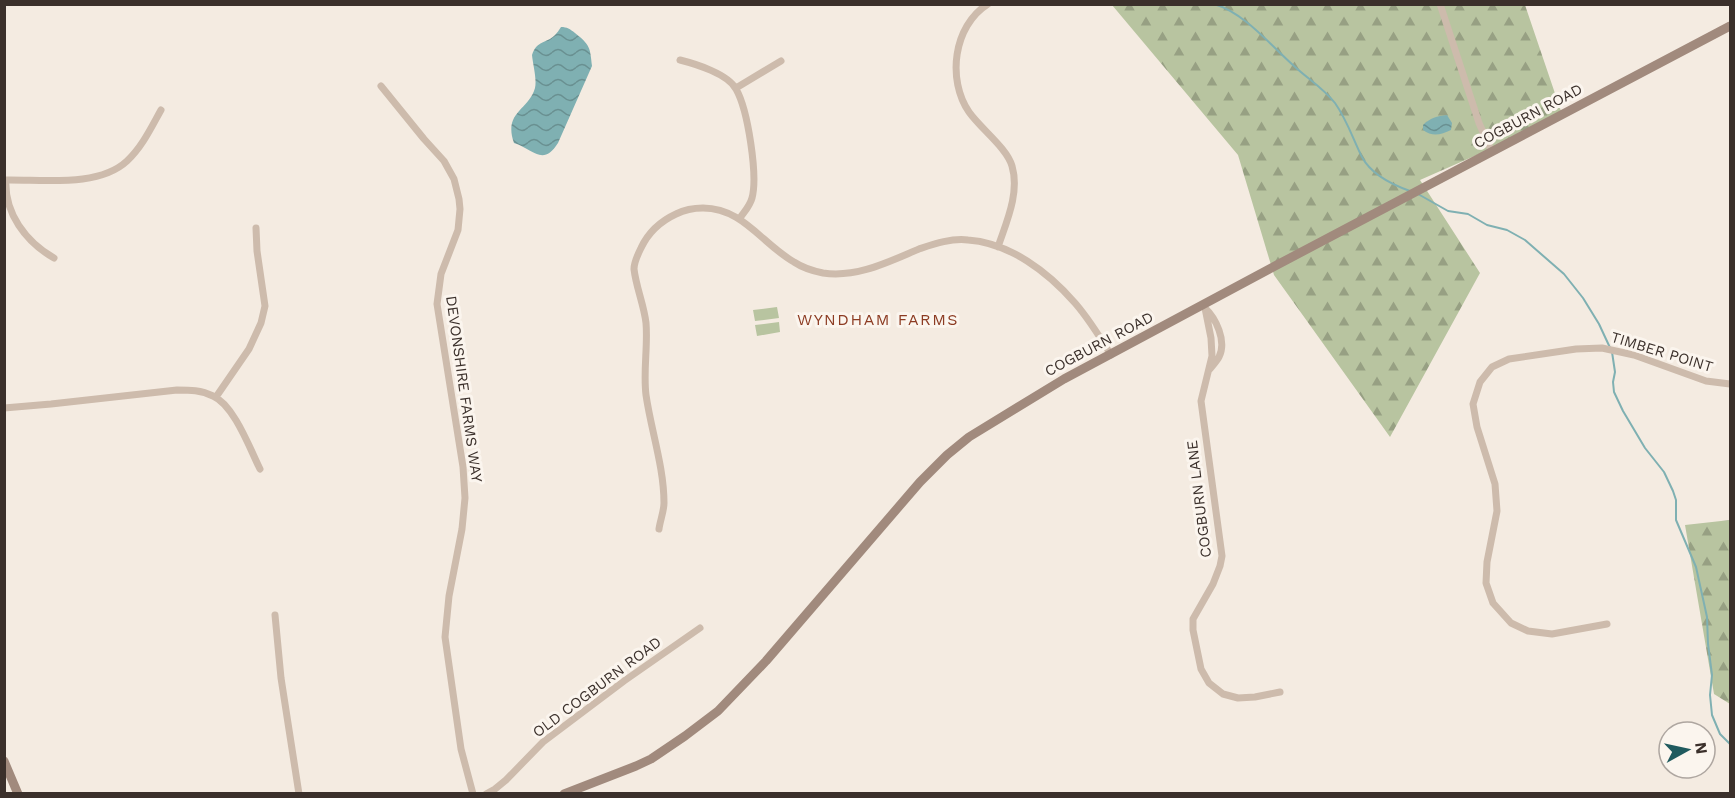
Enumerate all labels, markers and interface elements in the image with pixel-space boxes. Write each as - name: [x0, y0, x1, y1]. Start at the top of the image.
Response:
- street label: COGBURN ROAD: [1471, 80, 1585, 152]
- street label: DEVONSHIRE FARMS WAY: [442, 295, 486, 484]
- street label: COGBURN ROAD: [1042, 308, 1156, 380]
- district label: WYNDHAM FARMS: [797, 310, 959, 329]
- street label: TIMBER POINT: [1609, 328, 1715, 376]
- street label: COGBURN LANE: [1183, 439, 1215, 559]
- street label: OLD COGBURN ROAD: [529, 633, 665, 741]
- north arrow: [1657, 720, 1717, 780]
- text: N: [1691, 741, 1712, 755]

